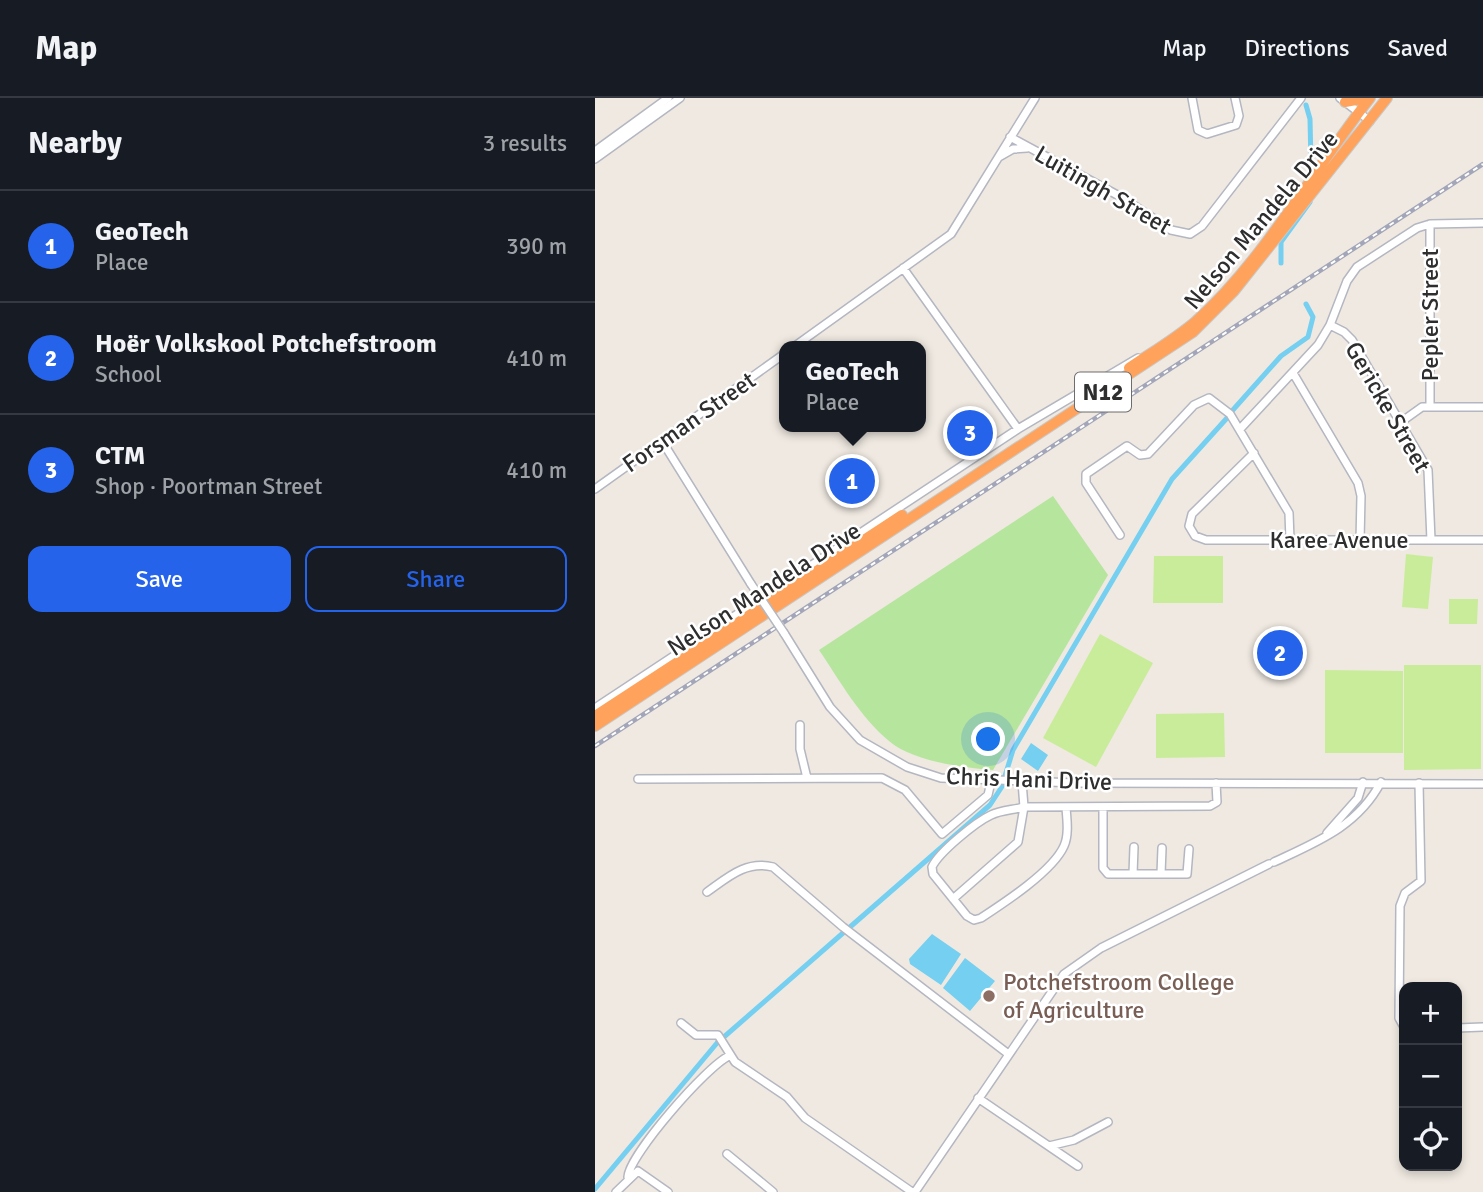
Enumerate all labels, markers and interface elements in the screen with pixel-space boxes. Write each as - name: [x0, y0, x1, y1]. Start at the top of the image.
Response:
- text: Map: [35, 28, 97, 69]
- text: Map: [1162, 33, 1207, 63]
- text: Directions: [1245, 33, 1350, 63]
- text: Saved: [1388, 33, 1448, 63]
- street label: Nelson Mandela Drive: [1177, 124, 1345, 316]
- text: Nearby: [28, 125, 122, 162]
- text: 3 results: [483, 129, 567, 158]
- street label: Luitingh Street: [1029, 139, 1177, 241]
- text: GeoTech: [95, 216, 189, 248]
- text: 1: [45, 232, 57, 261]
- text: 390 m: [506, 232, 567, 261]
- text: Place: [95, 248, 149, 277]
- street label: Pepler Street: [1415, 248, 1445, 382]
- text: Hoër Volkskool Potchefstroom: [95, 328, 437, 360]
- street label: Gericke Street: [1339, 336, 1437, 478]
- popup: [779, 341, 926, 432]
- text: 2: [45, 344, 57, 373]
- text: 410 m: [506, 344, 567, 373]
- text: GeoTech: [806, 356, 899, 388]
- text: School: [95, 360, 162, 389]
- street label: Forsman Street: [617, 365, 761, 479]
- road number: N12: [1075, 372, 1131, 412]
- text: Place: [806, 388, 859, 417]
- pin: 3: [947, 407, 993, 459]
- text: CTM: [95, 440, 145, 472]
- pin: 1: [829, 455, 875, 507]
- text: 3: [45, 456, 57, 485]
- text: 410 m: [506, 456, 567, 485]
- text: Shop · Poortman Street: [95, 472, 322, 501]
- street label: Nelson Mandela Drive: [662, 515, 866, 663]
- street label: Karee Avenue: [1269, 525, 1409, 555]
- button: Save: [28, 546, 291, 612]
- button: Share: [305, 546, 567, 612]
- pin: 2: [1257, 627, 1303, 679]
- your location: [971, 722, 1005, 756]
- street label: Chris Hani Drive: [946, 761, 1112, 797]
- place label: Potchefstroom College of Agriculture: [1003, 967, 1235, 1025]
- map controls: [1399, 982, 1462, 1171]
- button: +: [1399, 982, 1462, 1045]
- marker: Potchefstroom College of Agriculture: [981, 988, 997, 1004]
- button: −: [1399, 1045, 1462, 1108]
- button: locate: [1399, 1108, 1462, 1171]

